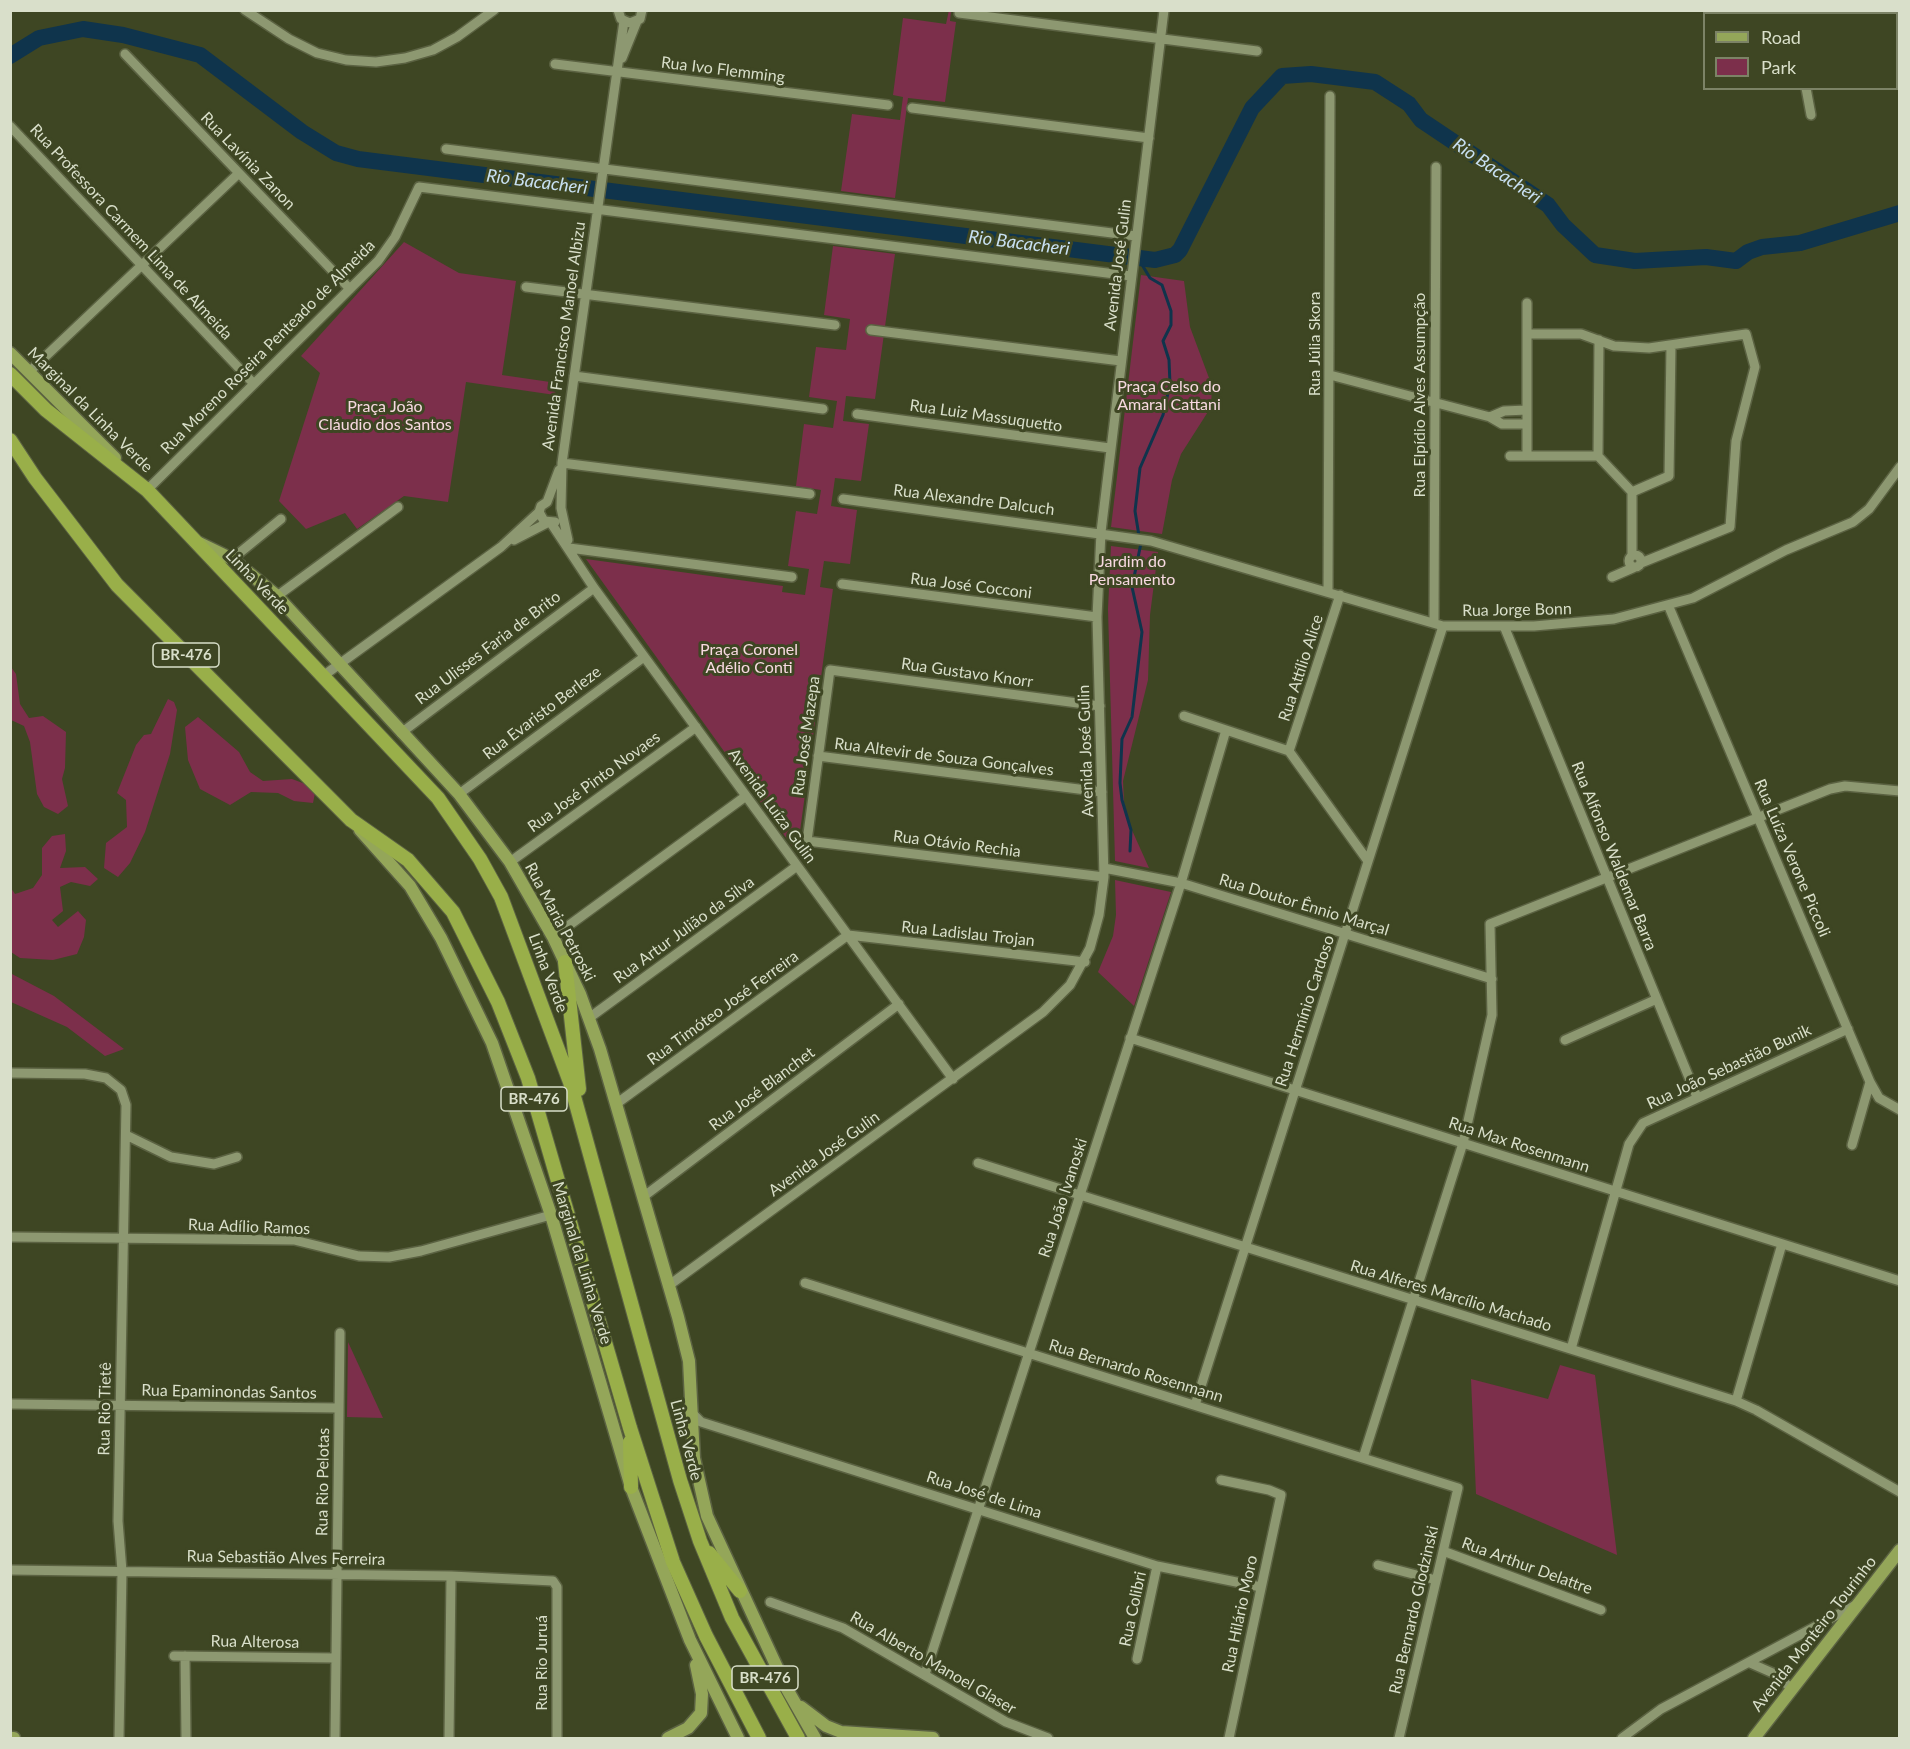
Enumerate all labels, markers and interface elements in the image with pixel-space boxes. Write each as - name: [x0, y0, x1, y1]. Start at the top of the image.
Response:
- legend: [1703, 12, 1898, 90]
- text: Road: [1761, 26, 1801, 48]
- street label: Rua Ivo Flemming: [660, 53, 786, 87]
- text: Park: [1761, 56, 1796, 78]
- street label: Rua Lavínia Zanon: [197, 108, 299, 214]
- street label: Rua Professora Carmem Lima de Almeida: [26, 120, 236, 344]
- water label: Rio Bacacheri: [1449, 134, 1545, 208]
- water label: Rio Bacacheri: [485, 165, 589, 199]
- street label: Avenida José Gulin: [1100, 198, 1136, 332]
- street label: Avenida Francisco Manoel Albizu: [538, 220, 590, 452]
- water label: Rio Bacacheri: [967, 226, 1071, 260]
- street label: Rua Moreno Roseira Penteado de Almeida: [157, 236, 379, 458]
- street label: Rua Júlia Skora: [1305, 292, 1325, 396]
- street label: Rua Elpídio Alves Assumpção: [1410, 293, 1430, 497]
- street label: Marginal da Linha Verde: [23, 343, 157, 477]
- park label: Praça Celso do Amaral Cattani: [1117, 377, 1221, 415]
- street label: Rua Luiz Massuquetto: [908, 396, 1064, 436]
- park label: Praça João Cláudio dos Santos: [318, 397, 452, 435]
- street label: Rua Alexandre Dalcuch: [892, 481, 1056, 519]
- street label: Linha Verde: [221, 545, 293, 619]
- park label: Jardim do Pensamento: [1089, 552, 1175, 590]
- street label: Rua José Cocconi: [909, 569, 1033, 603]
- street label: Rua Ulisses Faria de Brito: [412, 587, 564, 709]
- street label: Rua Jorge Bonn: [1462, 599, 1572, 621]
- street label: Rua Attílio Alice: [1275, 612, 1327, 724]
- park label: Praça Coronel Adélio Conti: [700, 640, 798, 678]
- road number: BR-476: [153, 643, 219, 667]
- street label: Rua Gustavo Knorr: [900, 654, 1034, 692]
- street label: Rua Evaristo Berleze: [479, 662, 605, 764]
- street label: Rua José Mazepa: [788, 675, 824, 797]
- street label: Avenida José Gulin: [1074, 684, 1098, 818]
- street label: Rua José Pinto Novaes: [524, 728, 664, 836]
- street label: Rua Altevir de Souza Gonçalves: [833, 734, 1055, 780]
- street label: Avenida Luíza Gulin: [724, 745, 820, 867]
- street label: Rua Alfonso Waldemar Barra: [1567, 759, 1661, 953]
- street label: Rua Luíza Verone Piccoli: [1750, 776, 1834, 940]
- street label: Rua Otávio Rechia: [892, 827, 1022, 861]
- street label: Rua Maria Petroski: [521, 859, 599, 985]
- street label: Rua Doutor Ênnio Marçal: [1217, 870, 1391, 940]
- street label: Rua Artur Julião da Silva: [610, 872, 758, 988]
- street label: Rua Ladislau Trojan: [900, 917, 1036, 951]
- street label: Linha Verde: [524, 931, 572, 1015]
- street label: Rua Hermínio Cardoso: [1271, 933, 1339, 1089]
- street label: Rua Timóteo José Ferreira: [644, 947, 802, 1069]
- street label: Rua João Sebastião Bunik: [1644, 1020, 1814, 1114]
- street label: Rua José Blanchet: [705, 1043, 819, 1135]
- road number: BR-476: [501, 1087, 567, 1111]
- street label: Avenida José Gulin: [765, 1107, 883, 1201]
- street label: Rua Max Rosenmann: [1446, 1113, 1592, 1177]
- street label: Rua João Ivanoski: [1035, 1136, 1091, 1260]
- street label: Marginal da Linha Verde: [548, 1179, 616, 1347]
- street label: Rua Adílio Ramos: [188, 1215, 310, 1239]
- street label: Rua Alferes Marcílio Machado: [1348, 1256, 1554, 1336]
- street label: Rua Bernardo Rosenmann: [1046, 1335, 1226, 1407]
- street label: Rua Rio Tietê: [95, 1362, 115, 1456]
- street label: Rua Epaminondas Santos: [141, 1381, 317, 1403]
- street label: Linha Verde: [666, 1397, 706, 1483]
- street label: Rua Rio Pelotas: [312, 1428, 334, 1536]
- street label: Rua José de Lima: [924, 1467, 1044, 1523]
- street label: Rua Bernardo Glodzinski: [1385, 1524, 1443, 1696]
- street label: Rua Arthur Delattre: [1459, 1533, 1595, 1599]
- street label: Rua Sebastião Alves Ferreira: [186, 1547, 386, 1569]
- street label: Avenida Monteiro Tourinho: [1747, 1553, 1881, 1715]
- street label: Rua Hilário Moro: [1218, 1554, 1262, 1674]
- street label: Rua Colibri: [1116, 1570, 1150, 1648]
- street label: Rua Alberto Manoel Glaser: [846, 1607, 1020, 1719]
- street label: Rua Rio Juruá: [532, 1615, 552, 1711]
- street label: Rua Alterosa: [210, 1632, 300, 1652]
- road number: BR-476: [732, 1666, 798, 1690]

